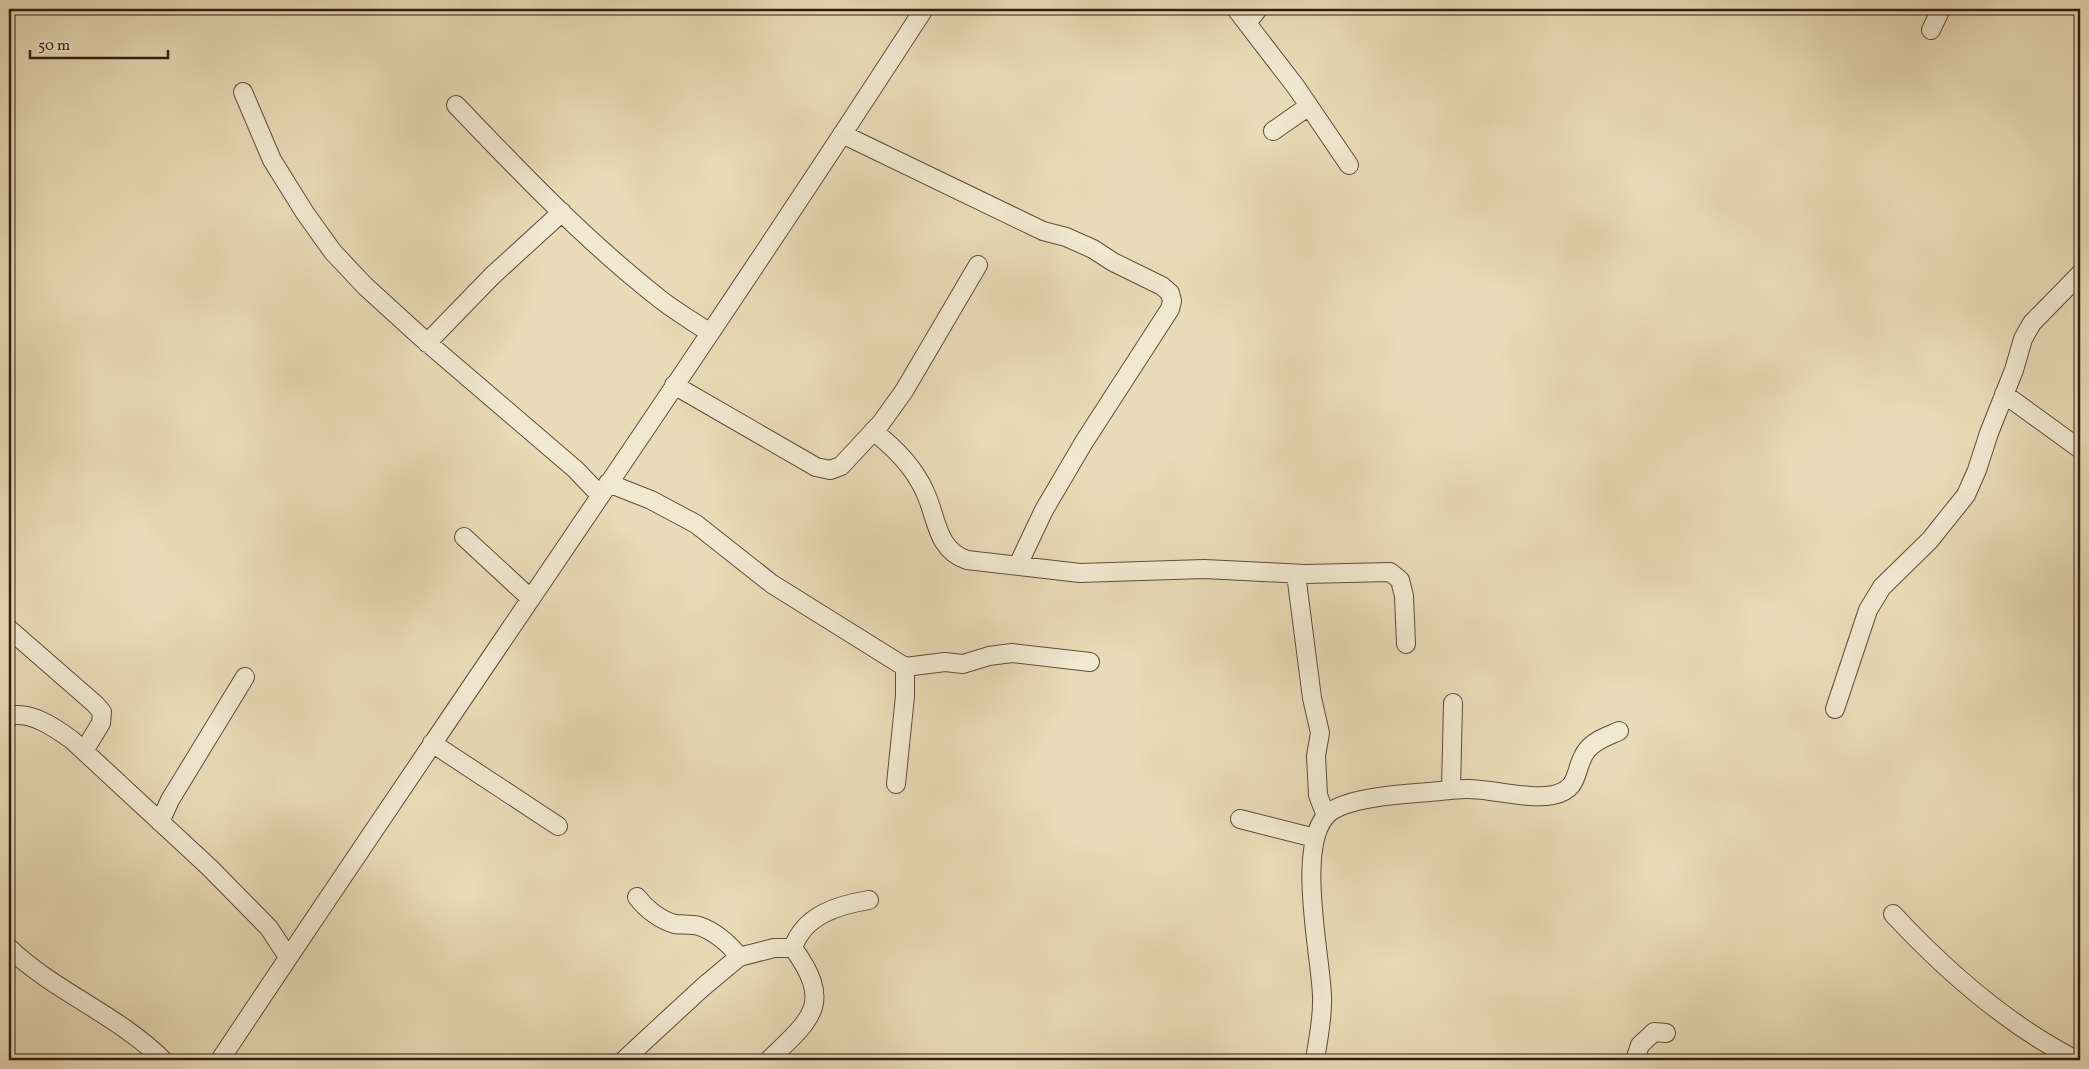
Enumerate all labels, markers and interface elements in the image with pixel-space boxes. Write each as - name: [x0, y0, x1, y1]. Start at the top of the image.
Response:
- scale bar: [30, 28, 168, 60]
- text: 50 m: [38, 36, 70, 57]

